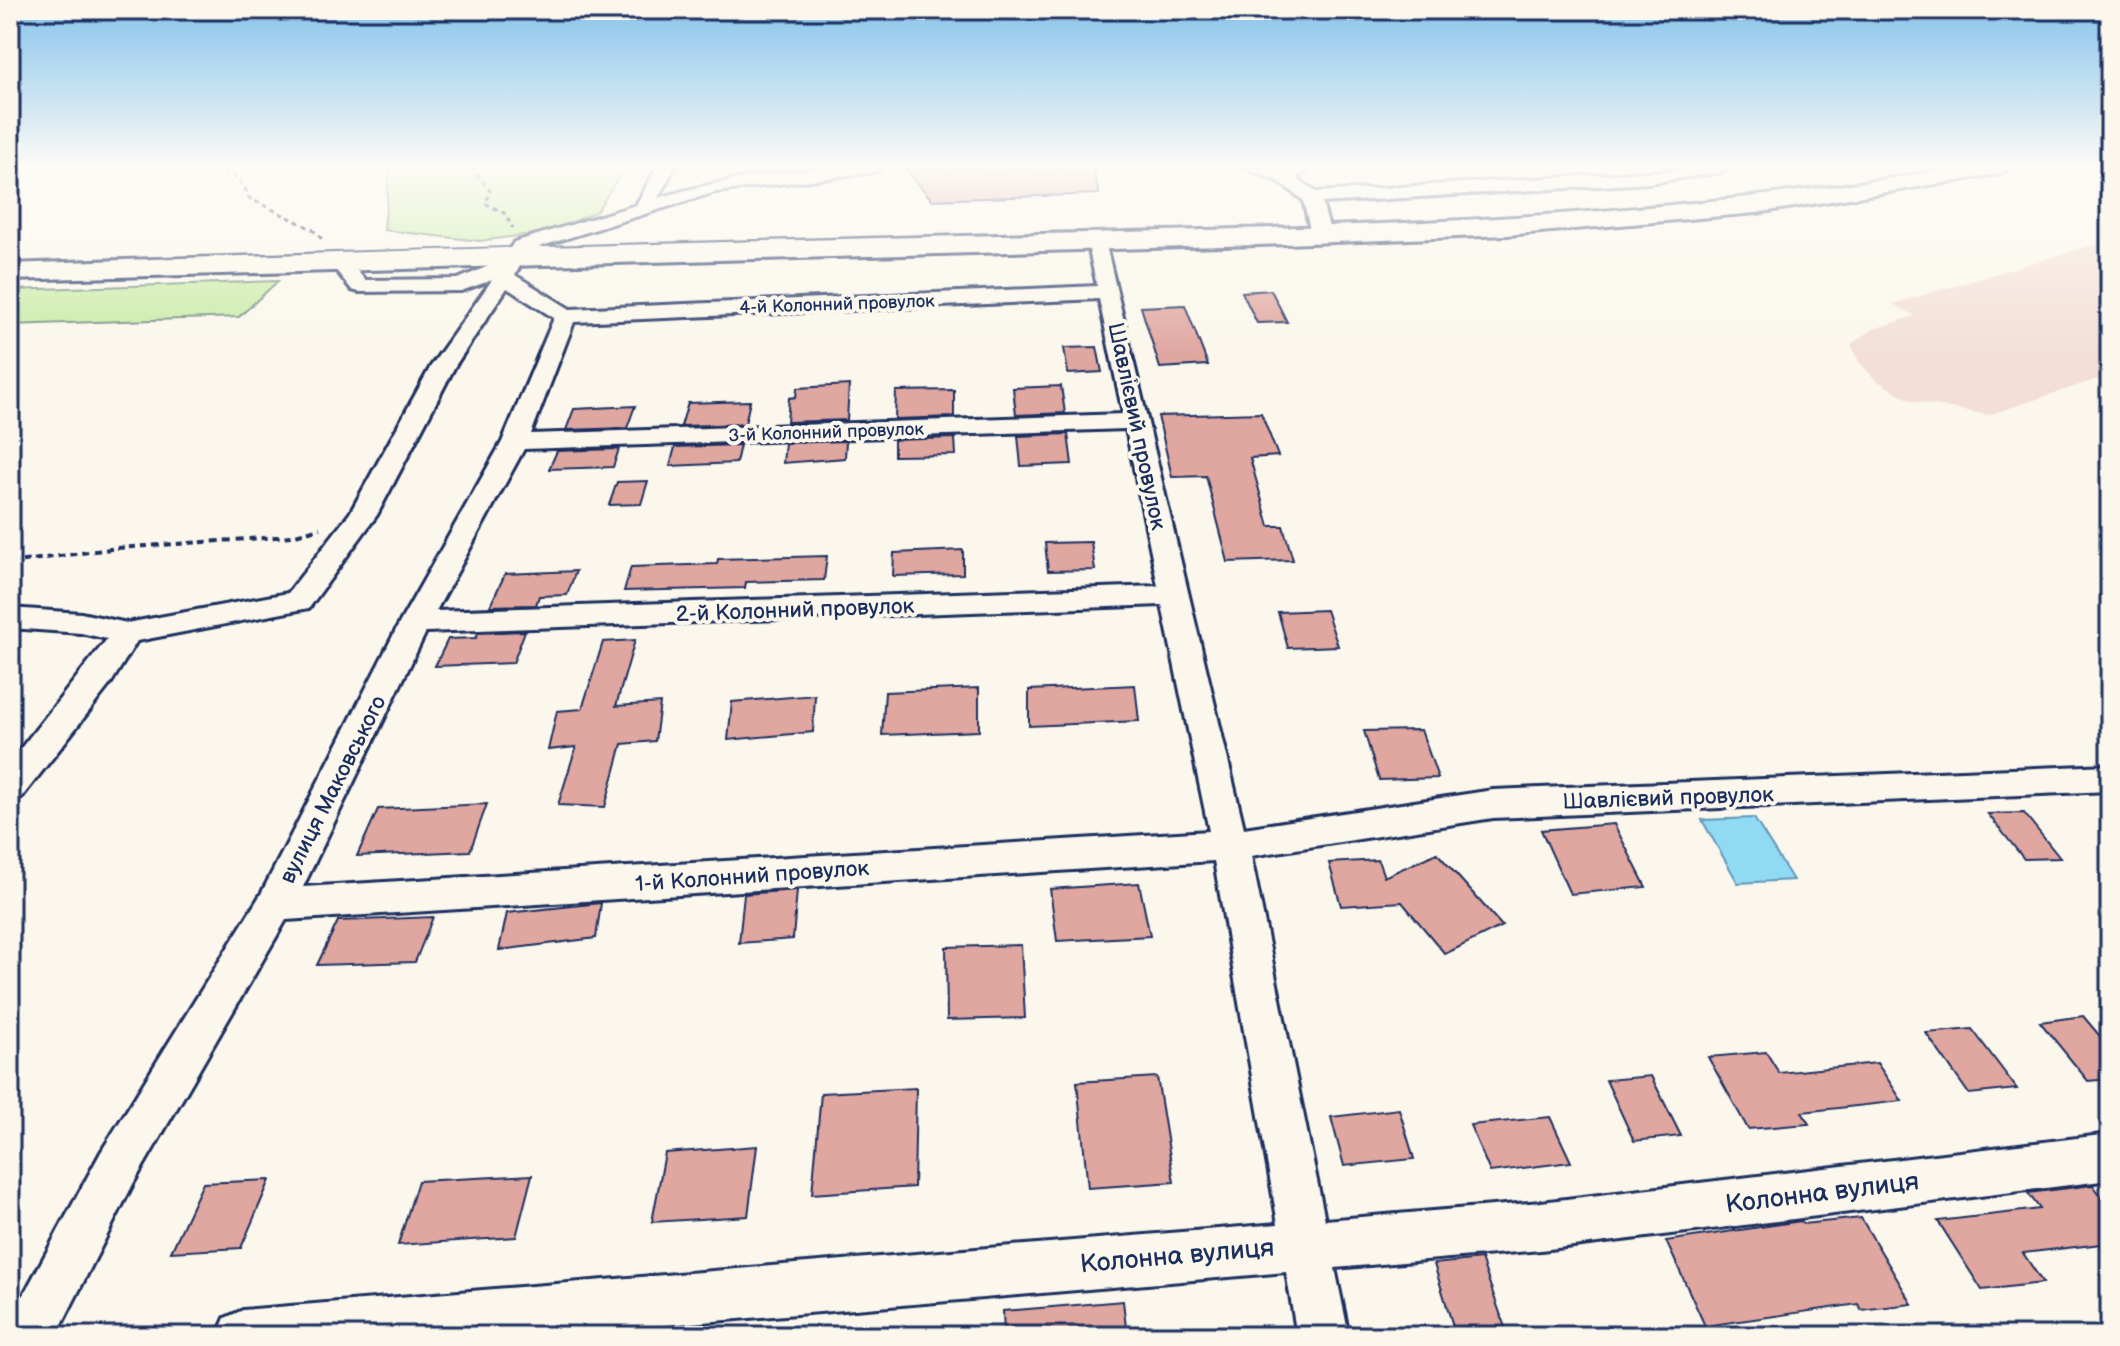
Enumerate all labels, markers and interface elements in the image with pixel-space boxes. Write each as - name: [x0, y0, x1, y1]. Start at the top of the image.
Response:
- street label: 4-й Колонний провулок: [739, 291, 936, 318]
- street label: Шавлієвий провулок: [1101, 320, 1172, 533]
- street label: 3-й Колонний провулок: [728, 419, 925, 446]
- street label: 2-й Колонний провулок: [675, 593, 915, 628]
- street label: вулиця Маковського: [274, 691, 392, 888]
- street label: Шавлієвий провулок: [1562, 781, 1774, 816]
- street label: 1-й Колонний провулок: [634, 855, 870, 898]
- street label: Колонна вулиця: [1724, 1166, 1921, 1221]
- street label: Колонна вулиця: [1079, 1233, 1276, 1280]

